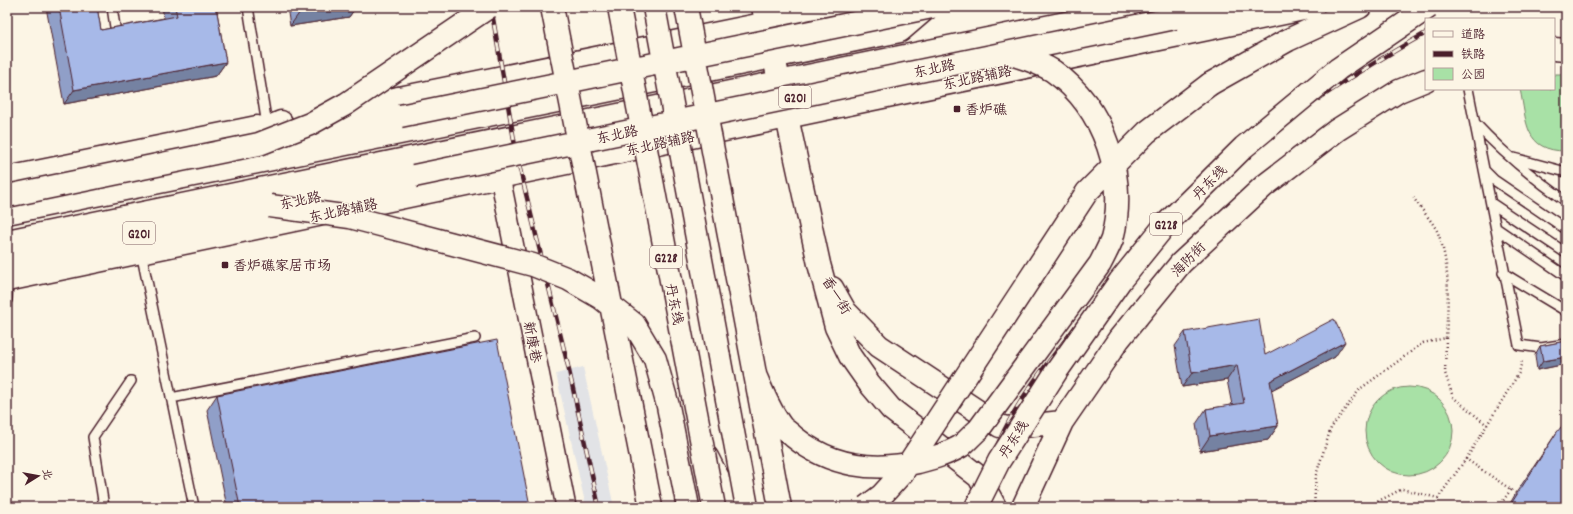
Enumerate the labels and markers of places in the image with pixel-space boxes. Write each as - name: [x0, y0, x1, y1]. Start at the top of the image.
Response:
- place label: 香炉礁: [965, 101, 1007, 121]
- marker: 香炉礁: [952, 104, 962, 114]
- place label: 香炉礁家居市场: [233, 257, 331, 277]
- marker: 香炉礁家居市场: [220, 260, 230, 270]

